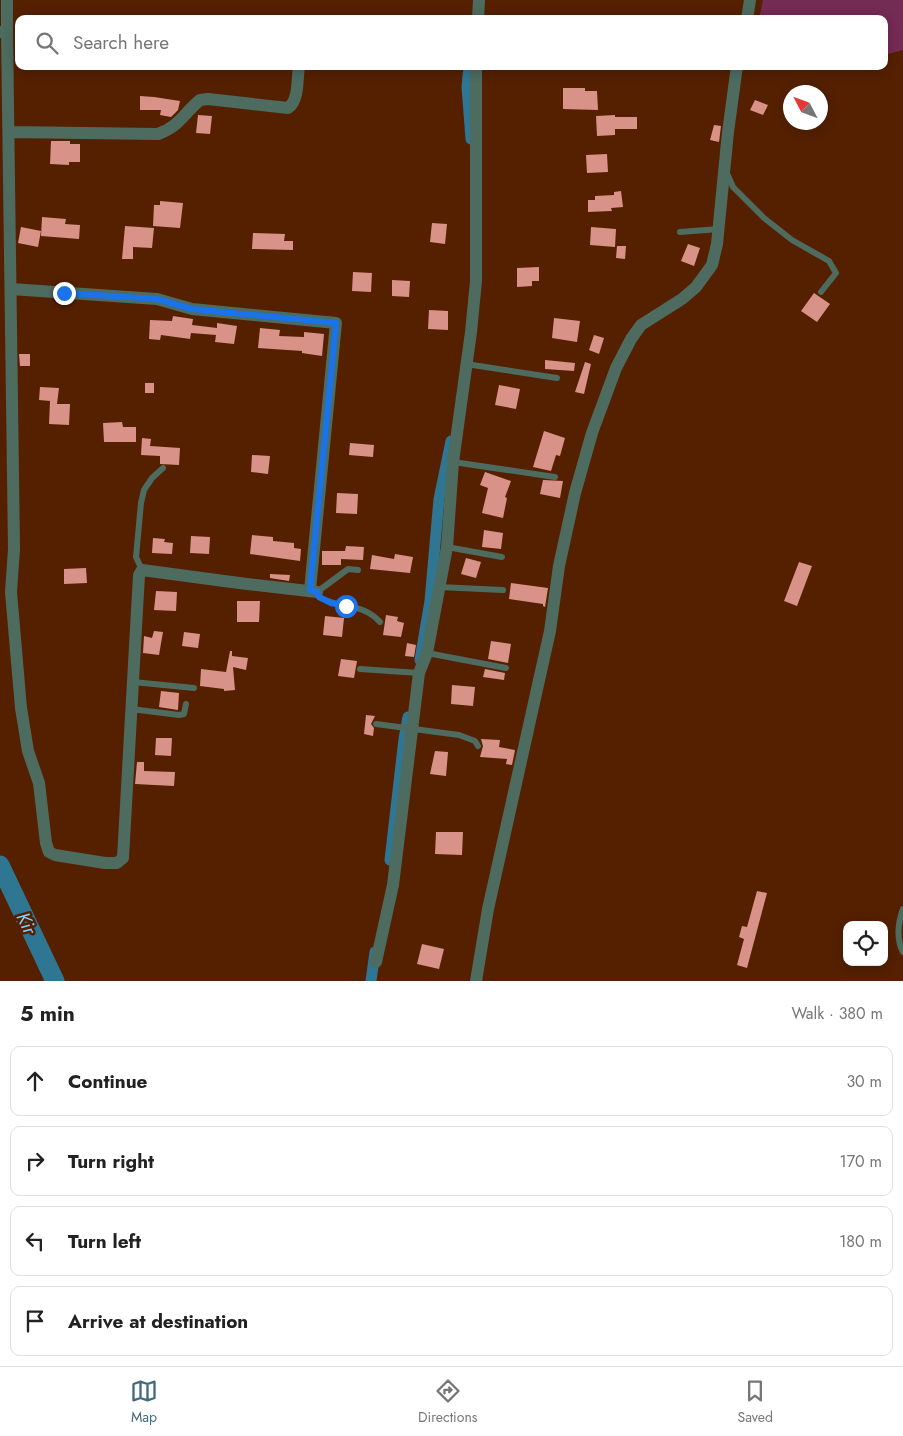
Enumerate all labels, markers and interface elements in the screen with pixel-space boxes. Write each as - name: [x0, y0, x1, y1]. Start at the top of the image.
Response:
- search box: [15, 15, 888, 70]
- icon: search: [33, 29, 61, 57]
- text: Search here: [73, 29, 169, 56]
- north arrow: [783, 85, 828, 130]
- route end: [53, 282, 76, 305]
- route start: [335, 595, 358, 618]
- water label: Kir: [10, 908, 44, 940]
- map controls: [843, 921, 888, 966]
- button: locate: [843, 921, 888, 966]
- text: 5 min: [20, 999, 75, 1029]
- text: Walk · 380 m: [792, 1002, 883, 1025]
- icon: ahead: [21, 1067, 49, 1095]
- text: Continue: [68, 1068, 147, 1095]
- text: 30 m: [846, 1070, 882, 1093]
- icon: right: [21, 1147, 49, 1175]
- text: Turn right: [68, 1148, 154, 1175]
- text: 170 m: [840, 1150, 882, 1173]
- icon: left: [21, 1227, 49, 1255]
- text: Turn left: [68, 1228, 141, 1255]
- text: 180 m: [839, 1230, 882, 1253]
- icon: arrive: [21, 1307, 49, 1335]
- text: Arrive at destination: [68, 1308, 248, 1335]
- tab: Map: [130, 1377, 158, 1427]
- tab: Directions: [418, 1377, 477, 1427]
- tab: Saved: [737, 1377, 773, 1427]

